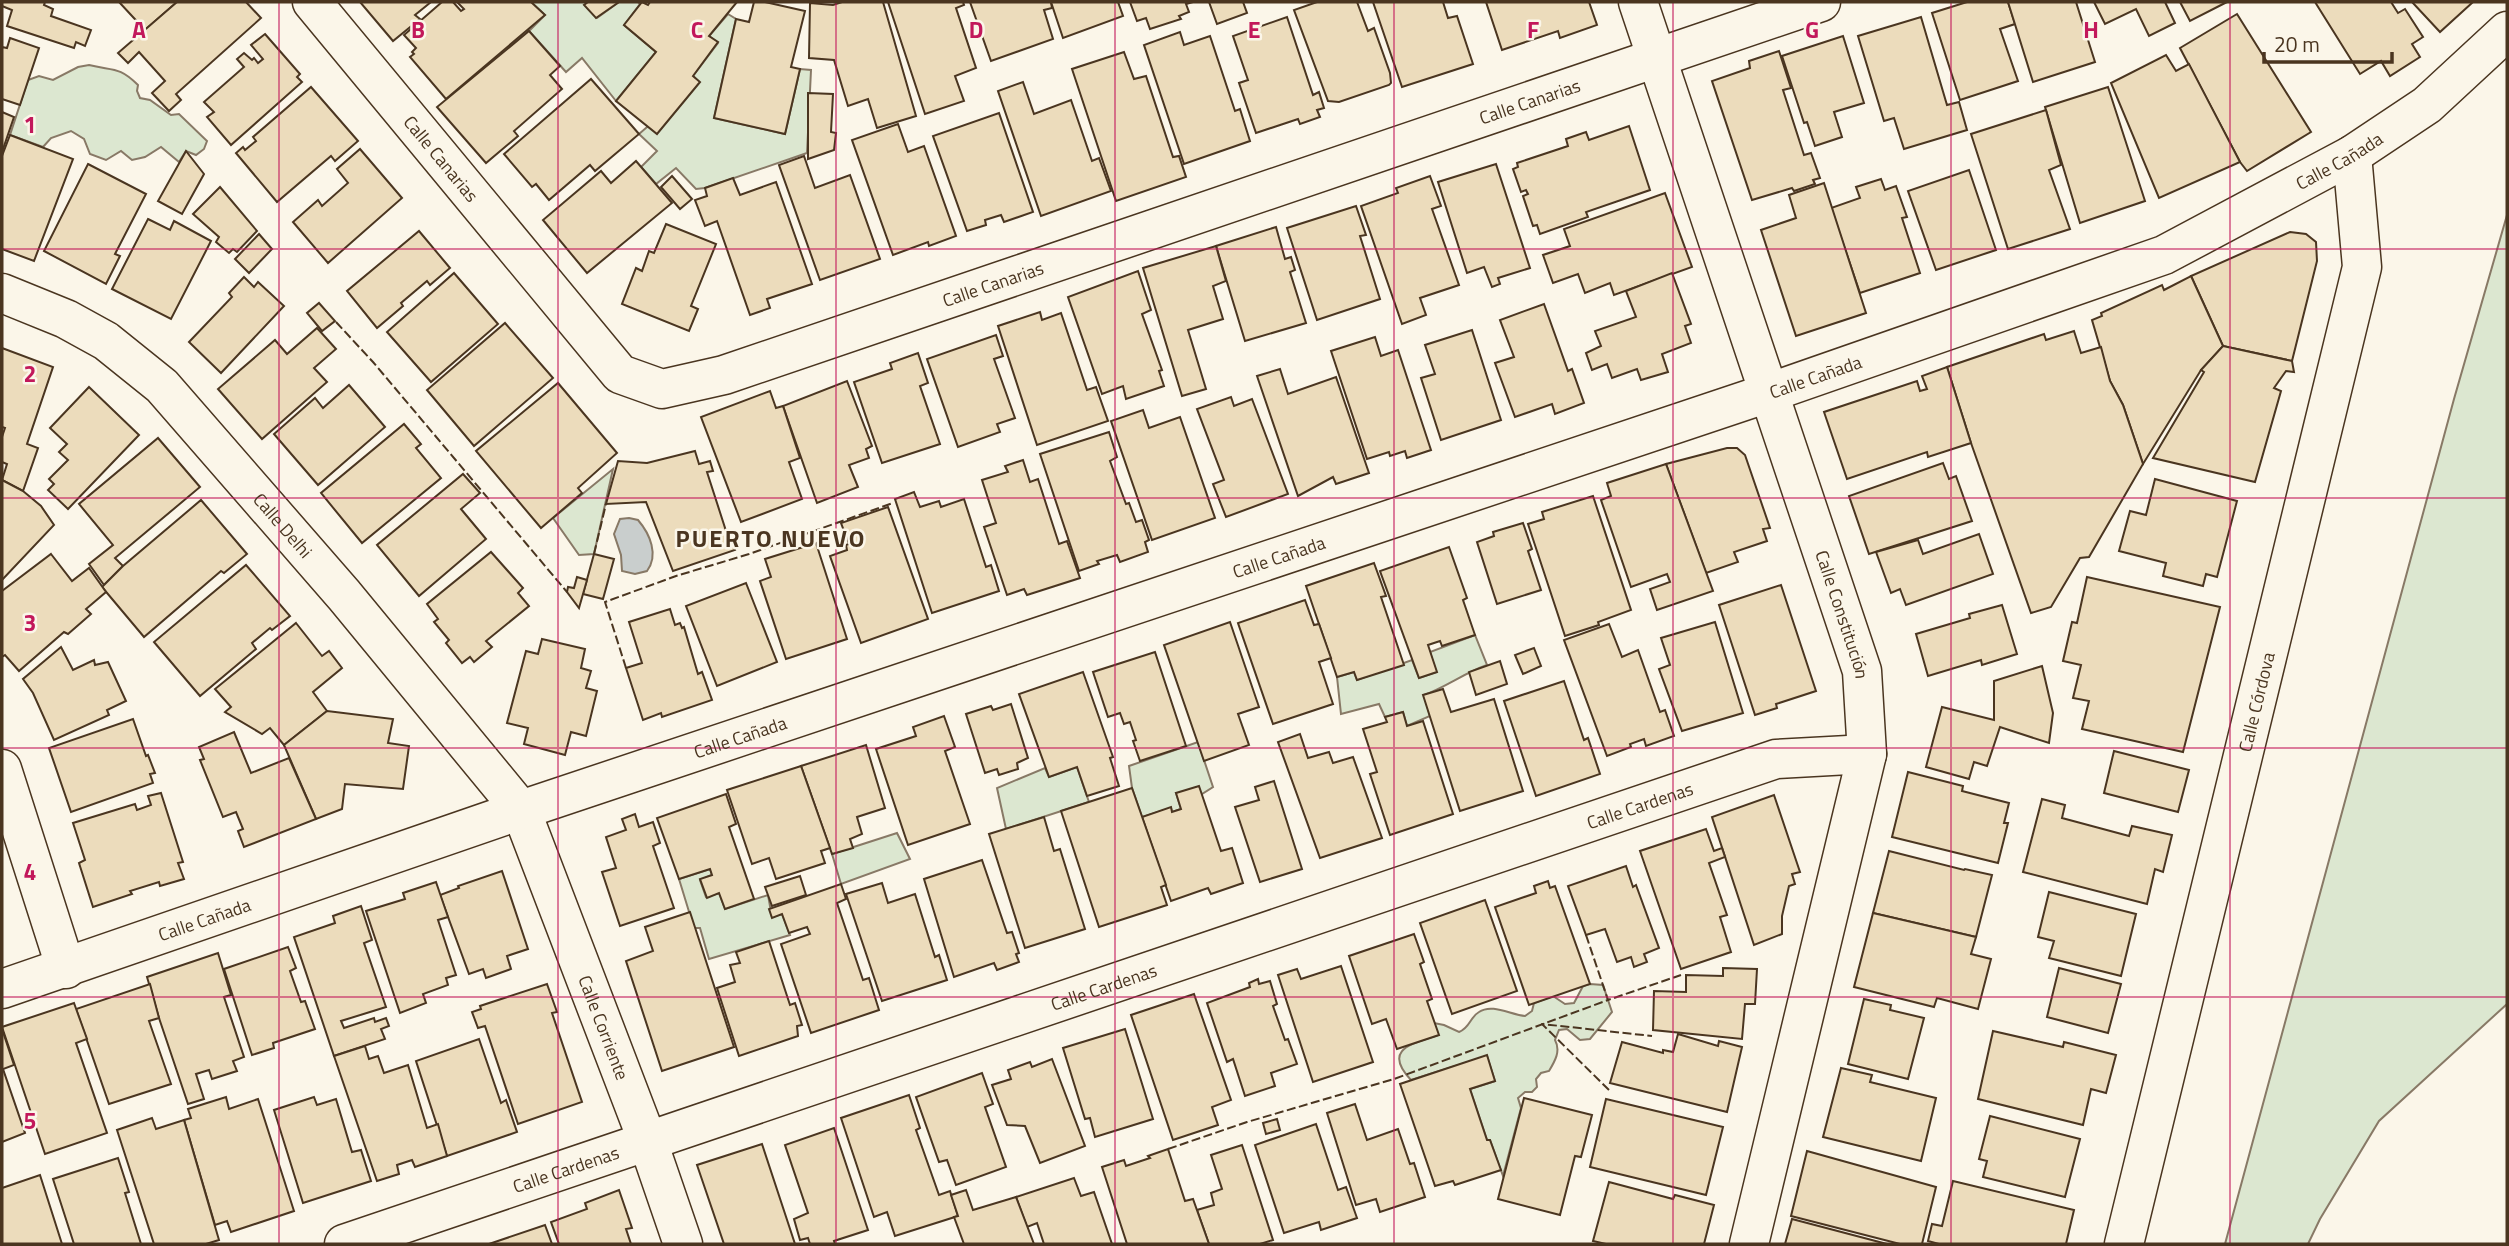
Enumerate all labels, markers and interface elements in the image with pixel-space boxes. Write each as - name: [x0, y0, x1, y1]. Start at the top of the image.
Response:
- text: A: [132, 12, 146, 47]
- text: B: [411, 12, 425, 47]
- text: C: [691, 12, 703, 47]
- text: D: [969, 12, 983, 47]
- text: E: [1248, 12, 1260, 47]
- text: F: [1527, 12, 1539, 47]
- text: G: [1805, 12, 1819, 47]
- text: H: [2083, 12, 2099, 47]
- scale bar: [2264, 21, 2392, 65]
- text: 20 m: [2274, 28, 2320, 60]
- street label: Calle Canarias: [1475, 71, 1584, 131]
- text: 1: [24, 107, 36, 142]
- street label: Calle Canarias: [397, 109, 485, 208]
- street label: Calle Cañada: [2291, 125, 2388, 196]
- street label: Calle Canarias: [939, 254, 1047, 313]
- street label: Calle Cañada: [1765, 348, 1865, 405]
- text: 2: [24, 356, 36, 391]
- street label: Calle Delhi: [247, 487, 319, 564]
- district label: PUERTO NUEVO: [676, 520, 866, 556]
- street label: Calle Cañada: [1229, 529, 1329, 585]
- street label: Calle Constitución: [1809, 546, 1876, 680]
- text: 3: [24, 605, 36, 640]
- street label: Calle Córdova: [2231, 649, 2281, 755]
- street label: Calle Cañada: [690, 709, 790, 765]
- street label: Calle Cardenas: [1583, 775, 1696, 836]
- text: 4: [24, 854, 36, 889]
- street label: Calle Cañada: [154, 891, 254, 948]
- street label: Calle Cardenas: [1047, 956, 1160, 1017]
- street label: Calle Corriente: [572, 971, 636, 1084]
- text: 5: [24, 1103, 36, 1138]
- street label: Calle Cardenas: [509, 1138, 622, 1199]

